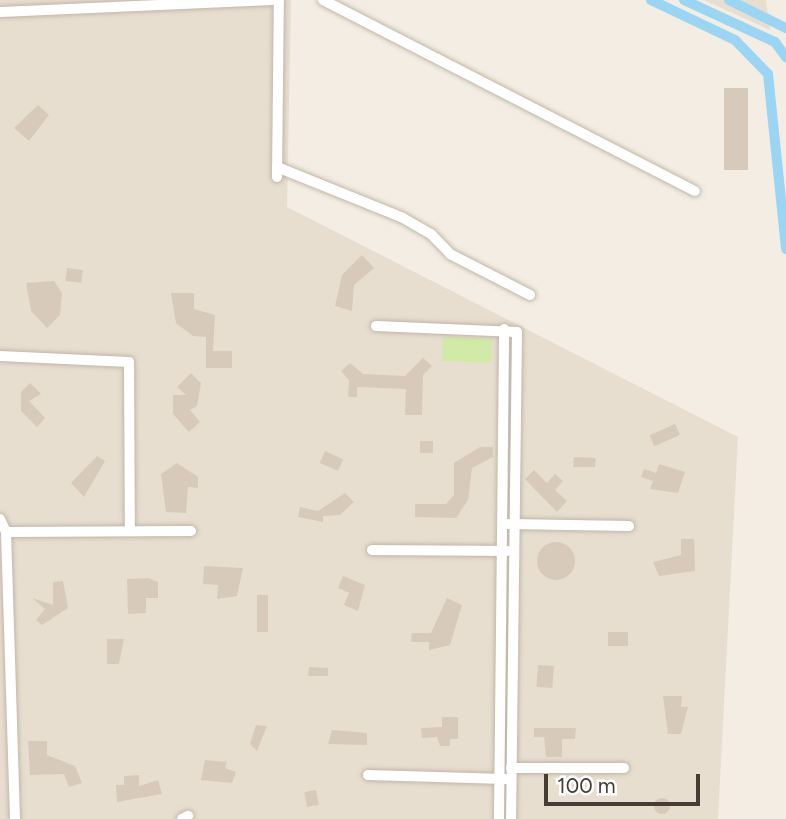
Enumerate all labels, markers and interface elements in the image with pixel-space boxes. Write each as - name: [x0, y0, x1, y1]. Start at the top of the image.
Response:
- scale bar: [548, 760, 704, 804]
- text: 100 m: [557, 773, 616, 798]

